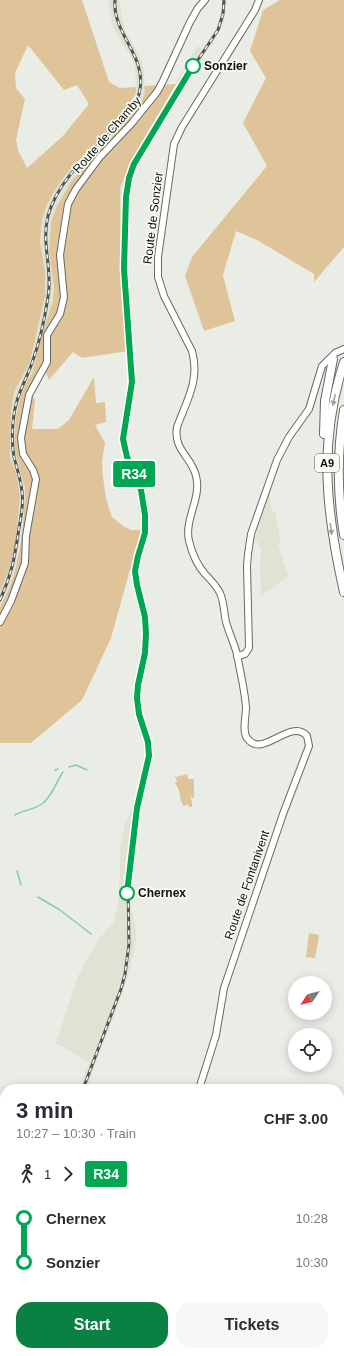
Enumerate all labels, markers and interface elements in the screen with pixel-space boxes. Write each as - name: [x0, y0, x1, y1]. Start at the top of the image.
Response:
- marker: Sonzier: [185, 58, 201, 74]
- place label: Sonzier: [204, 59, 248, 73]
- street label: Route de Chamby: [70, 94, 144, 176]
- street label: Route de Sonzier: [140, 171, 166, 265]
- one-way arrow: [330, 394, 336, 406]
- road number: A9: [315, 454, 339, 472]
- line badge: R34: [111, 461, 157, 487]
- text: R34: [121, 466, 147, 482]
- one-way arrow: [328, 523, 334, 535]
- street label: Route de Fontanivent: [222, 828, 273, 942]
- marker: Chernex: [119, 885, 135, 901]
- place label: Chernex: [138, 886, 186, 900]
- north arrow: [288, 976, 332, 1020]
- map controls: [288, 976, 332, 1072]
- button: locate: [288, 1028, 332, 1072]
- text: 3 min: [16, 1098, 73, 1123]
- text: CHF 3.00: [264, 1110, 328, 1127]
- text: 10:27 – 10:30 · Train: [16, 1126, 136, 1141]
- icon: walk: [16, 1163, 38, 1185]
- icon: forward: [57, 1163, 79, 1185]
- text: R34: [93, 1166, 119, 1182]
- text: 1: [44, 1167, 51, 1182]
- text: Chernex: [46, 1210, 106, 1227]
- text: 10:28: [295, 1211, 328, 1226]
- text: Sonzier: [46, 1254, 100, 1271]
- text: 10:30: [295, 1255, 328, 1270]
- button: Start: [16, 1302, 168, 1348]
- button: Tickets: [176, 1302, 328, 1348]

